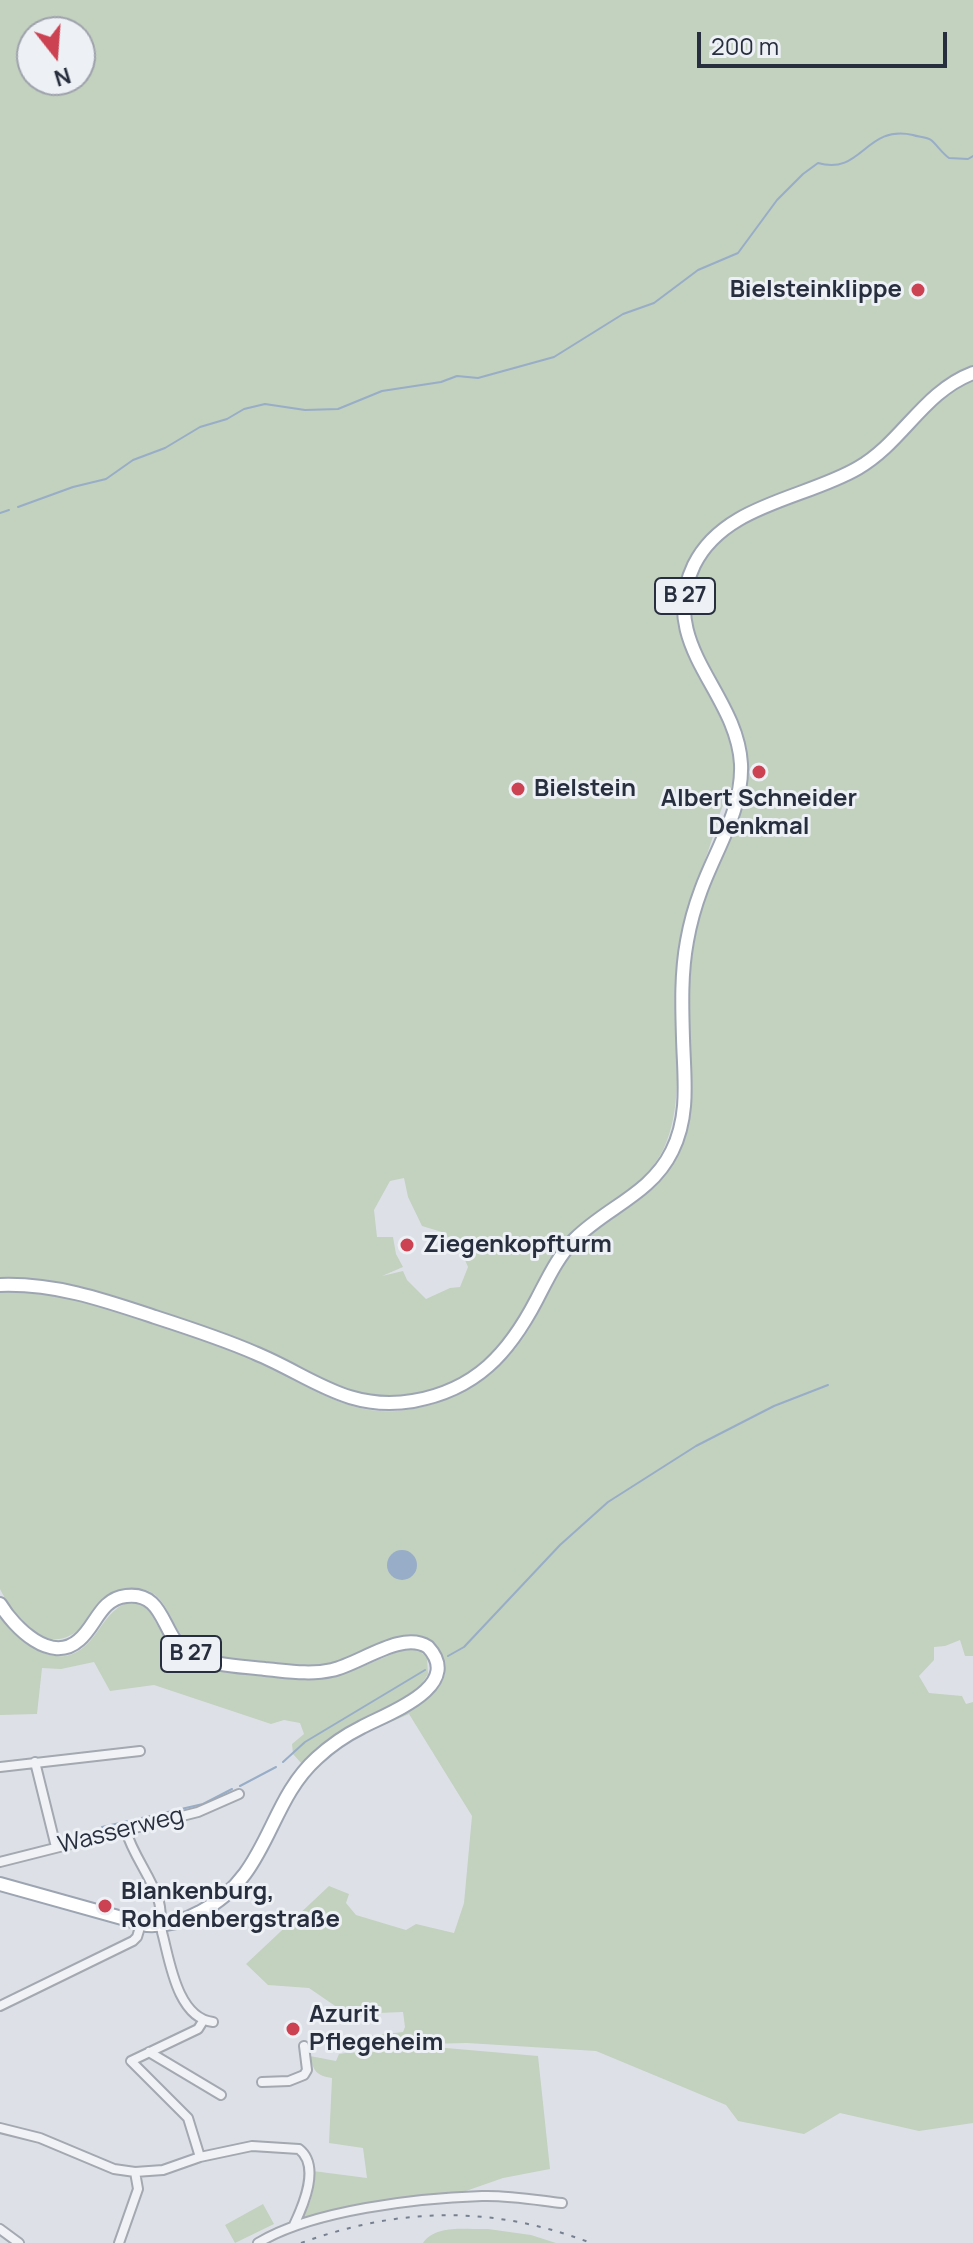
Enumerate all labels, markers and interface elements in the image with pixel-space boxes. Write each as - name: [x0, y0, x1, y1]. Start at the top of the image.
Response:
- north arrow: [16, 16, 96, 96]
- scale bar: [701, 16, 951, 66]
- text: 200 m: [711, 29, 779, 62]
- text: N: [51, 60, 74, 94]
- place label: Bielsteinklippe: [730, 276, 902, 304]
- marker: Bielsteinklippe: [909, 281, 927, 299]
- road number: B 27: [655, 578, 715, 614]
- marker: Albert Schneider Denkmal: [750, 763, 768, 781]
- place label: Bielstein: [534, 775, 636, 803]
- marker: Bielstein: [509, 780, 527, 798]
- place label: Albert Schneider Denkmal: [661, 785, 857, 841]
- place label: Ziegenkopfturm: [423, 1231, 612, 1259]
- marker: Ziegenkopfturm: [398, 1236, 416, 1254]
- road number: B 27: [161, 1636, 221, 1672]
- street label: Wasserweg: [55, 1801, 187, 1861]
- place label: Blankenburg, Rohdenbergstraße: [121, 1878, 340, 1934]
- marker: Blankenburg, Rohdenbergstraße: [96, 1897, 114, 1915]
- place label: Azurit Pflegeheim: [309, 2001, 443, 2057]
- marker: Azurit Pflegeheim: [284, 2020, 302, 2038]

